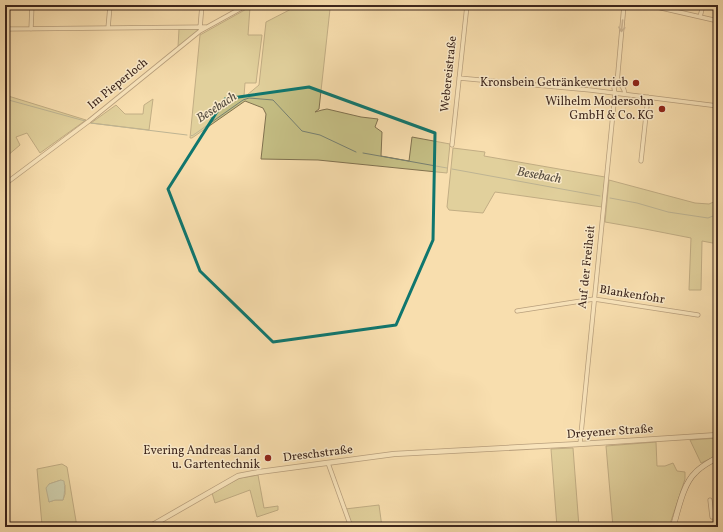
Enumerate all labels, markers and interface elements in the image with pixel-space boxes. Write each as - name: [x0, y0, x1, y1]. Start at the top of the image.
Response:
- one-way arrow: [618, 19, 626, 32]
- street label: Webereistraße: [437, 35, 461, 113]
- street label: Im Pieperloch: [84, 55, 152, 113]
- place label: Kronsbein Getränkevertrieb: [480, 75, 628, 91]
- marker: Kronsbein Getränkevertrieb: [631, 78, 641, 88]
- water label: Besebach: [193, 88, 241, 128]
- place label: Wilhelm Modersohn GmbH & Co. KG: [545, 94, 654, 124]
- marker: Wilhelm Modersohn GmbH & Co. KG: [657, 104, 667, 114]
- water label: Besebach: [515, 163, 563, 189]
- street label: Auf der Freiheit: [575, 224, 599, 310]
- street label: Blankenfohr: [598, 282, 666, 308]
- street label: Dreyener Straße: [566, 421, 654, 443]
- street label: Dreschstraße: [282, 442, 354, 466]
- place label: Evering Andreas Land u. Gartentechnik: [143, 443, 260, 473]
- marker: Evering Andreas Land u. Gartentechnik: [263, 453, 273, 463]

